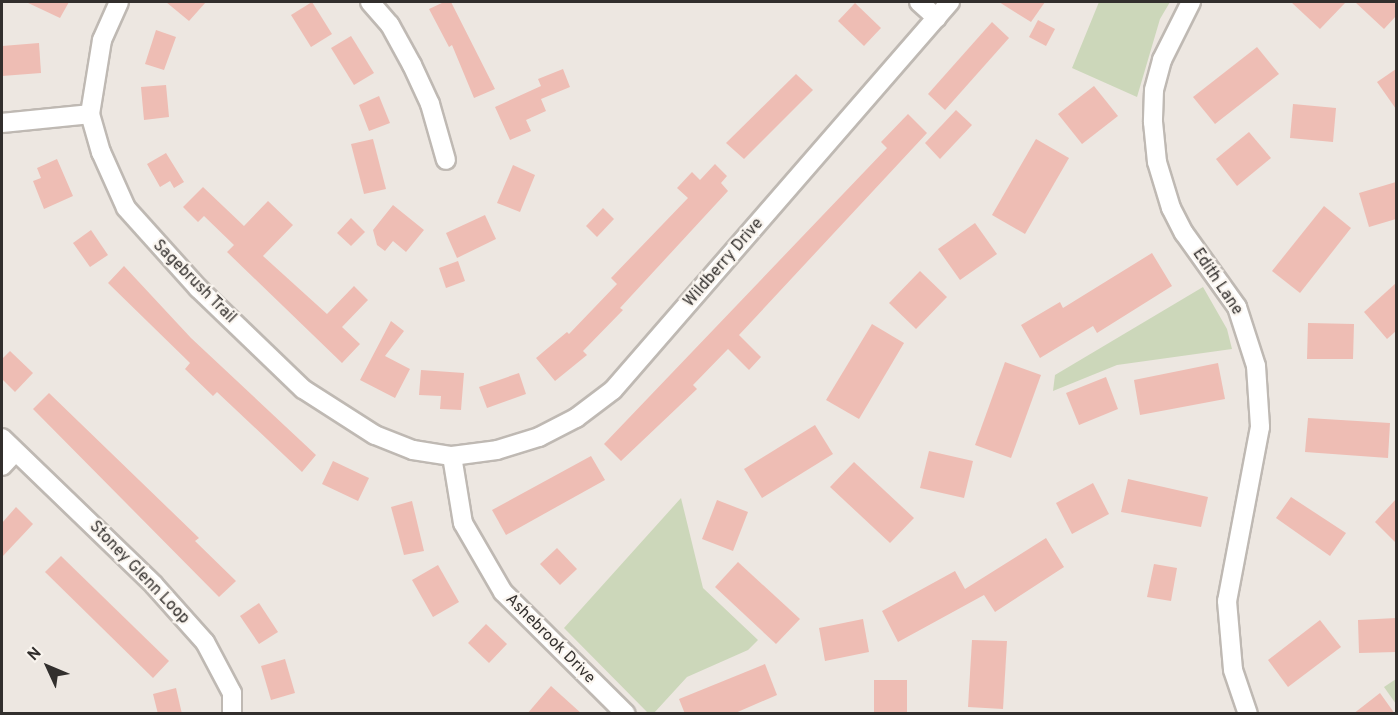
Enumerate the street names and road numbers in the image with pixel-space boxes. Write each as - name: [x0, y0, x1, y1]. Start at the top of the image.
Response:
- street label: Wildberry Drive: [680, 215, 768, 311]
- street label: Sagebrush Trail: [148, 236, 240, 328]
- street label: Edith Lane: [1188, 245, 1246, 319]
- street label: Stoney Glenn Loop: [85, 517, 193, 629]
- street label: Ashebrook Drive: [501, 590, 599, 688]

